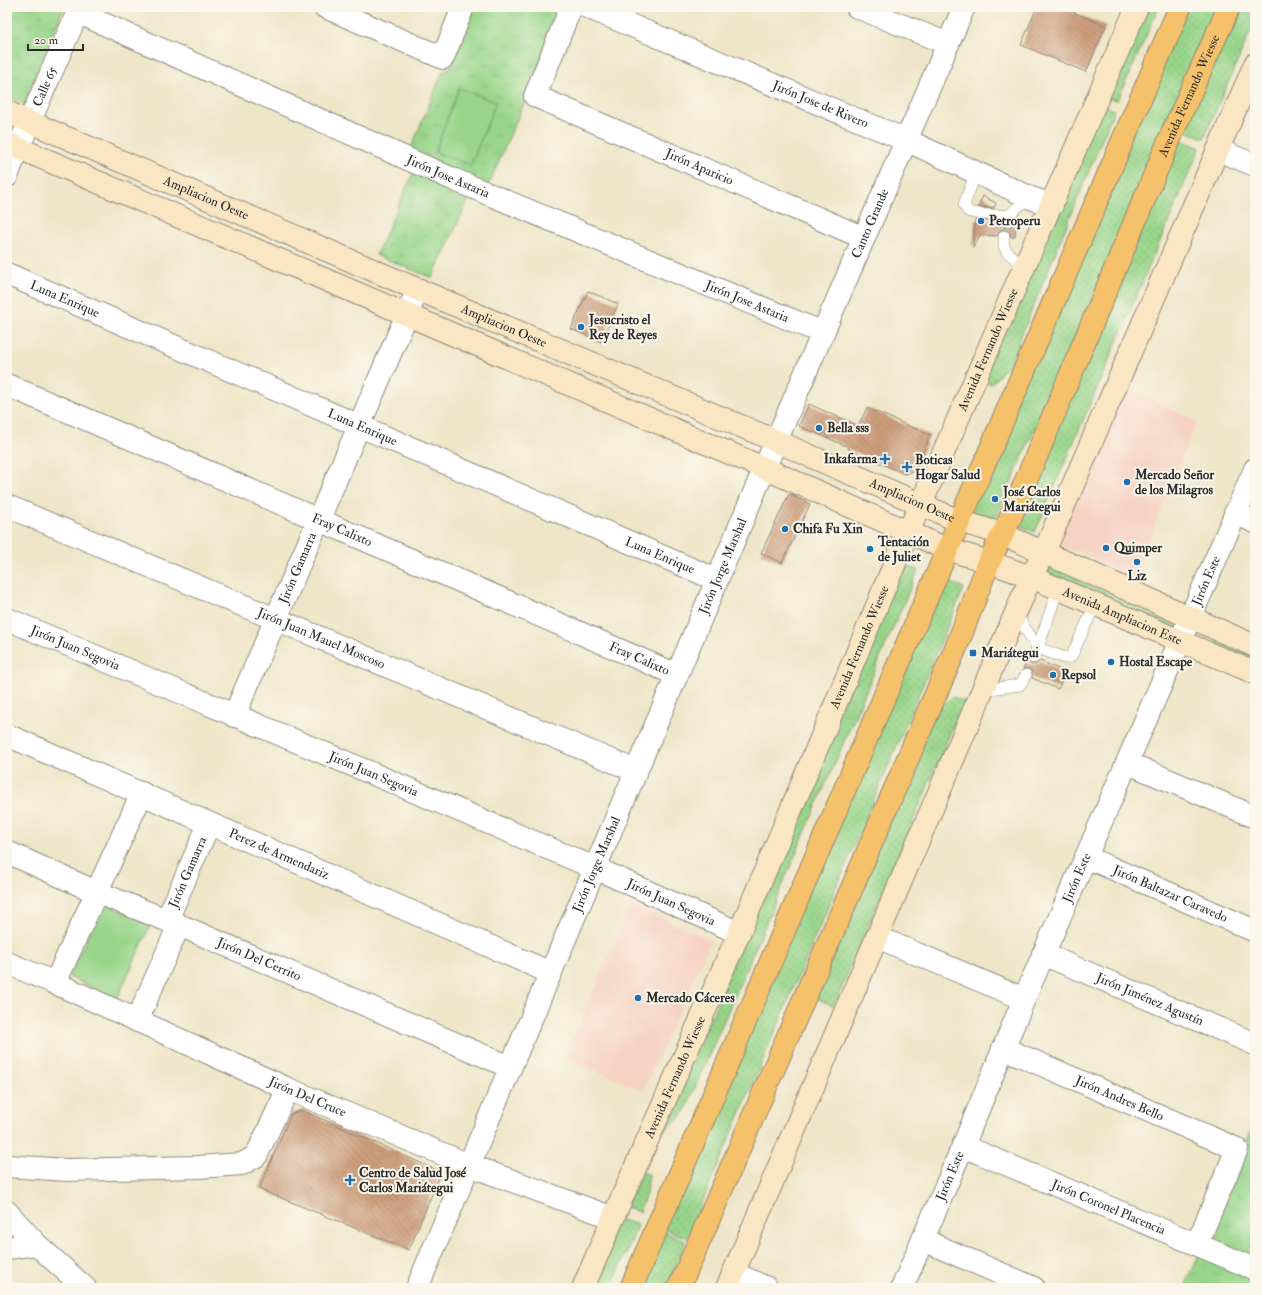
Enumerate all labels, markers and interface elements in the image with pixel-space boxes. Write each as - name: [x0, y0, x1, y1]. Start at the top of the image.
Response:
- scale bar: [28, 26, 83, 52]
- street label: Avenida Fernando Wiesse: [1155, 32, 1224, 160]
- text: 20 m: [34, 33, 59, 48]
- street label: Calle 65: [29, 64, 61, 109]
- street label: Jirón Jose de Rivero: [769, 77, 871, 131]
- street label: Jirón Aparicio: [662, 145, 736, 189]
- street label: Jirón Jose Astaria: [403, 151, 493, 202]
- street label: Ampliacion Oeste: [160, 172, 252, 224]
- street label: Canto Grande: [848, 186, 893, 261]
- place label: Petroperu: [989, 213, 1041, 230]
- marker: Petroperu: [976, 216, 986, 226]
- street label: Luna Enrique: [28, 277, 103, 321]
- street label: Jirón Jose Astaria: [702, 277, 792, 326]
- street label: Avenida Fernando Wiesse: [954, 285, 1022, 414]
- street label: Ampliacion Oeste: [458, 300, 550, 351]
- place label: Jesucristo el Rey de Reyes: [588, 312, 657, 344]
- marker: Jesucristo el Rey de Reyes: [576, 322, 586, 332]
- street label: Luna Enrique: [325, 405, 400, 449]
- place label: Bella sss: [827, 420, 870, 436]
- marker: Bella sss: [814, 423, 824, 433]
- place label: Inkafarma: [824, 451, 878, 467]
- place label: Boticas Hogar Salud: [915, 452, 981, 484]
- marker: Inkafarma: [880, 454, 890, 464]
- marker: Boticas Hogar Salud: [902, 462, 912, 472]
- place label: Mercado Señor de los Milagros: [1134, 467, 1215, 499]
- street label: Ampliacion Oeste: [866, 474, 958, 526]
- marker: Mercado Señor de los Milagros: [1122, 477, 1132, 487]
- place label: José Carlos Mariátegui: [1002, 484, 1061, 516]
- marker: José Carlos Mariátegui: [990, 494, 1000, 504]
- street label: Fray Calixto: [309, 510, 375, 550]
- street label: Jirón Jorge Marshal: [695, 515, 751, 617]
- place label: Chifa Fu Xin: [793, 521, 863, 537]
- marker: Chifa Fu Xin: [780, 524, 790, 534]
- street label: Jirón Gamarra: [275, 529, 320, 607]
- street label: Luna Enrique: [623, 533, 698, 578]
- place label: Tentación de Juliet: [877, 534, 930, 566]
- place label: Quimper: [1114, 540, 1163, 557]
- marker: Quimper: [1101, 543, 1111, 553]
- marker: Tentación de Juliet: [865, 544, 875, 554]
- street label: Jirón Este: [1188, 553, 1224, 609]
- marker: Liz: [1132, 557, 1142, 567]
- place label: Liz: [1127, 568, 1147, 584]
- street label: Avenida Fernando Wiesse: [826, 583, 893, 712]
- street label: Avenida Ampliacion Este: [1059, 583, 1185, 649]
- street label: Jirón Juan Mauel Moscoso: [254, 604, 388, 672]
- street label: Jirón Juan Segovia: [27, 621, 123, 674]
- street label: Fray Calixto: [607, 639, 672, 679]
- place label: Mariátegui: [980, 645, 1039, 662]
- marker: Mariátegui: [968, 648, 978, 658]
- place label: Hostal Escape: [1119, 654, 1193, 671]
- marker: Hostal Escape: [1106, 657, 1116, 667]
- place label: Repsol: [1061, 667, 1097, 684]
- marker: Repsol: [1048, 670, 1058, 680]
- street label: Jirón Juan Segovia: [326, 748, 421, 800]
- street label: Jirón Jorge Marshal: [569, 814, 624, 916]
- street label: Perez de Armendariz: [226, 825, 333, 883]
- street label: Jirón Gamarra: [165, 834, 211, 911]
- street label: Jirón Este: [1059, 850, 1095, 906]
- street label: Jirón Baltazar Caravedo: [1110, 861, 1230, 926]
- street label: Jirón Juan Segovia: [623, 875, 718, 930]
- street label: Jirón Del Cerrito: [214, 934, 303, 984]
- street label: Jirón Jiménez Agustín: [1093, 969, 1206, 1029]
- place label: Mercado Cáceres: [645, 990, 735, 1006]
- marker: Mercado Cáceres: [633, 993, 643, 1003]
- street label: Avenida Fernando Wiesse: [641, 1013, 709, 1142]
- street label: Jirón Andres Bello: [1072, 1072, 1166, 1124]
- street label: Jirón Del Cruce: [265, 1073, 349, 1121]
- street label: Jirón Este: [932, 1148, 968, 1204]
- place label: Centro de Salud José Carlos Mariátegui: [359, 1165, 467, 1197]
- marker: Centro de Salud José Carlos Mariátegui: [344, 1174, 356, 1186]
- street label: Jirón Coronel Placencia: [1048, 1176, 1169, 1239]

